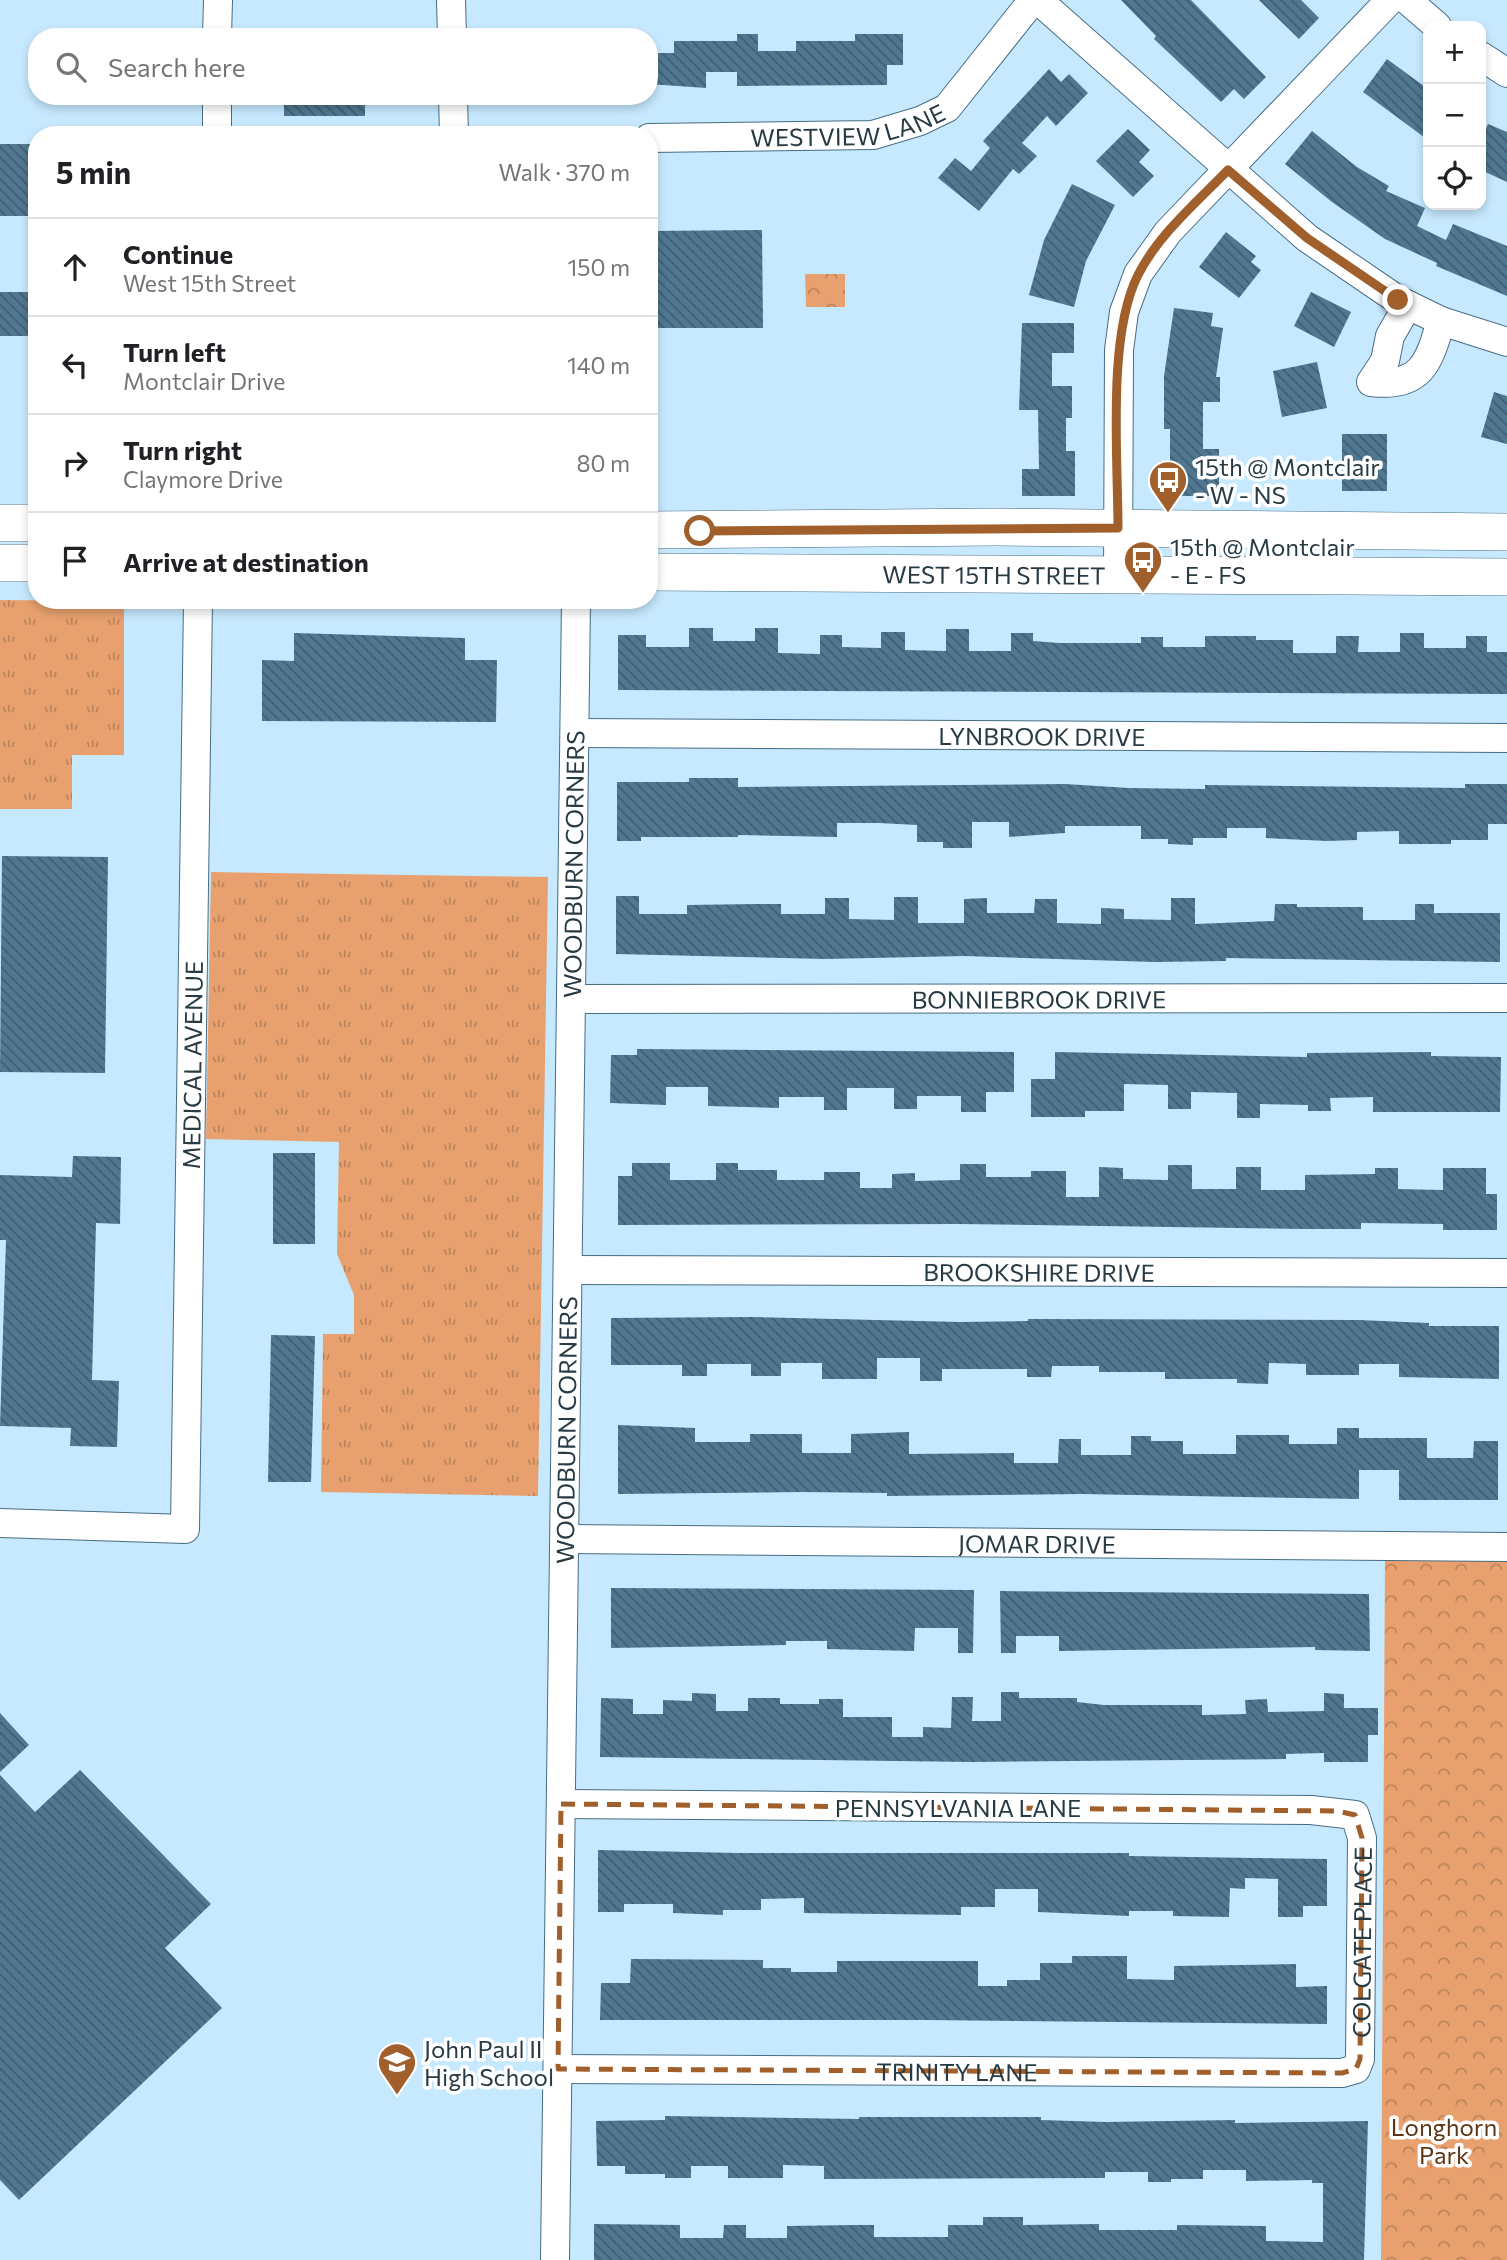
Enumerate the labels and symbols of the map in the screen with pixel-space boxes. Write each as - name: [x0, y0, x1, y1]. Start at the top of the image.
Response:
- street label: WESTVIEW LANE: [750, 97, 949, 151]
- route end: [1382, 284, 1413, 315]
- place label: 15th @ Montclair - W - NS: [1195, 452, 1380, 509]
- bus stop icon: 15th @ Montclair - W - NS: [1147, 459, 1189, 514]
- route start: [684, 515, 715, 546]
- place label: 15th @ Montclair - E - FS: [1170, 532, 1355, 589]
- bus stop icon: 15th @ Montclair - E - FS: [1122, 539, 1164, 594]
- street label: WEST 15TH STREET: [882, 559, 1106, 589]
- street label: LYNBROOK DRIVE: [938, 720, 1146, 751]
- street label: WOODBURN CORNERS: [556, 730, 589, 998]
- street label: MEDICAL AVENUE: [176, 961, 207, 1170]
- street label: BONNIEBROOK DRIVE: [912, 984, 1166, 1013]
- street label: BROOKSHIRE DRIVE: [923, 1257, 1155, 1286]
- street label: WOODBURN CORNERS: [549, 1296, 582, 1564]
- street label: JOMAR DRIVE: [958, 1528, 1116, 1558]
- street label: PENNSYLVANIA LANE: [835, 1793, 1081, 1822]
- street label: COLGATE PLACE: [1346, 1847, 1376, 2038]
- place label: John Paul II High School: [424, 2034, 554, 2091]
- school or university icon: John Paul II High School: [376, 2041, 418, 2096]
- street label: TRINITY LANE: [876, 2056, 1038, 2086]
- park label: Longhorn Park: [1391, 2112, 1497, 2169]

